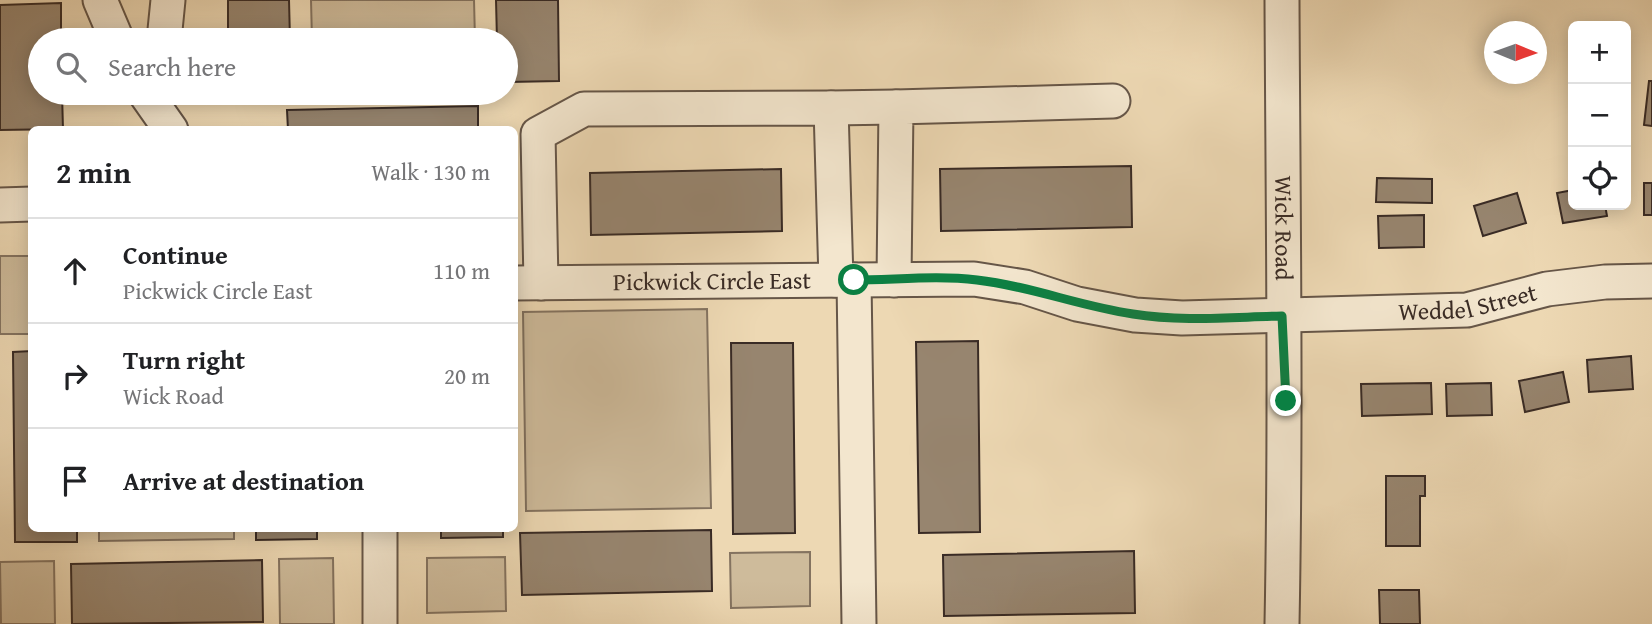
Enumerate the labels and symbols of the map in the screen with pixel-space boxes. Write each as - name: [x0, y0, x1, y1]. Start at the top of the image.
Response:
- north arrow: [1484, 21, 1547, 84]
- street label: Wick Road: [1266, 175, 1302, 281]
- street label: Pickwick Circle East: [613, 262, 812, 299]
- route start: [838, 264, 869, 295]
- street label: Weddel Street: [1398, 274, 1541, 329]
- route end: [1270, 385, 1301, 416]

